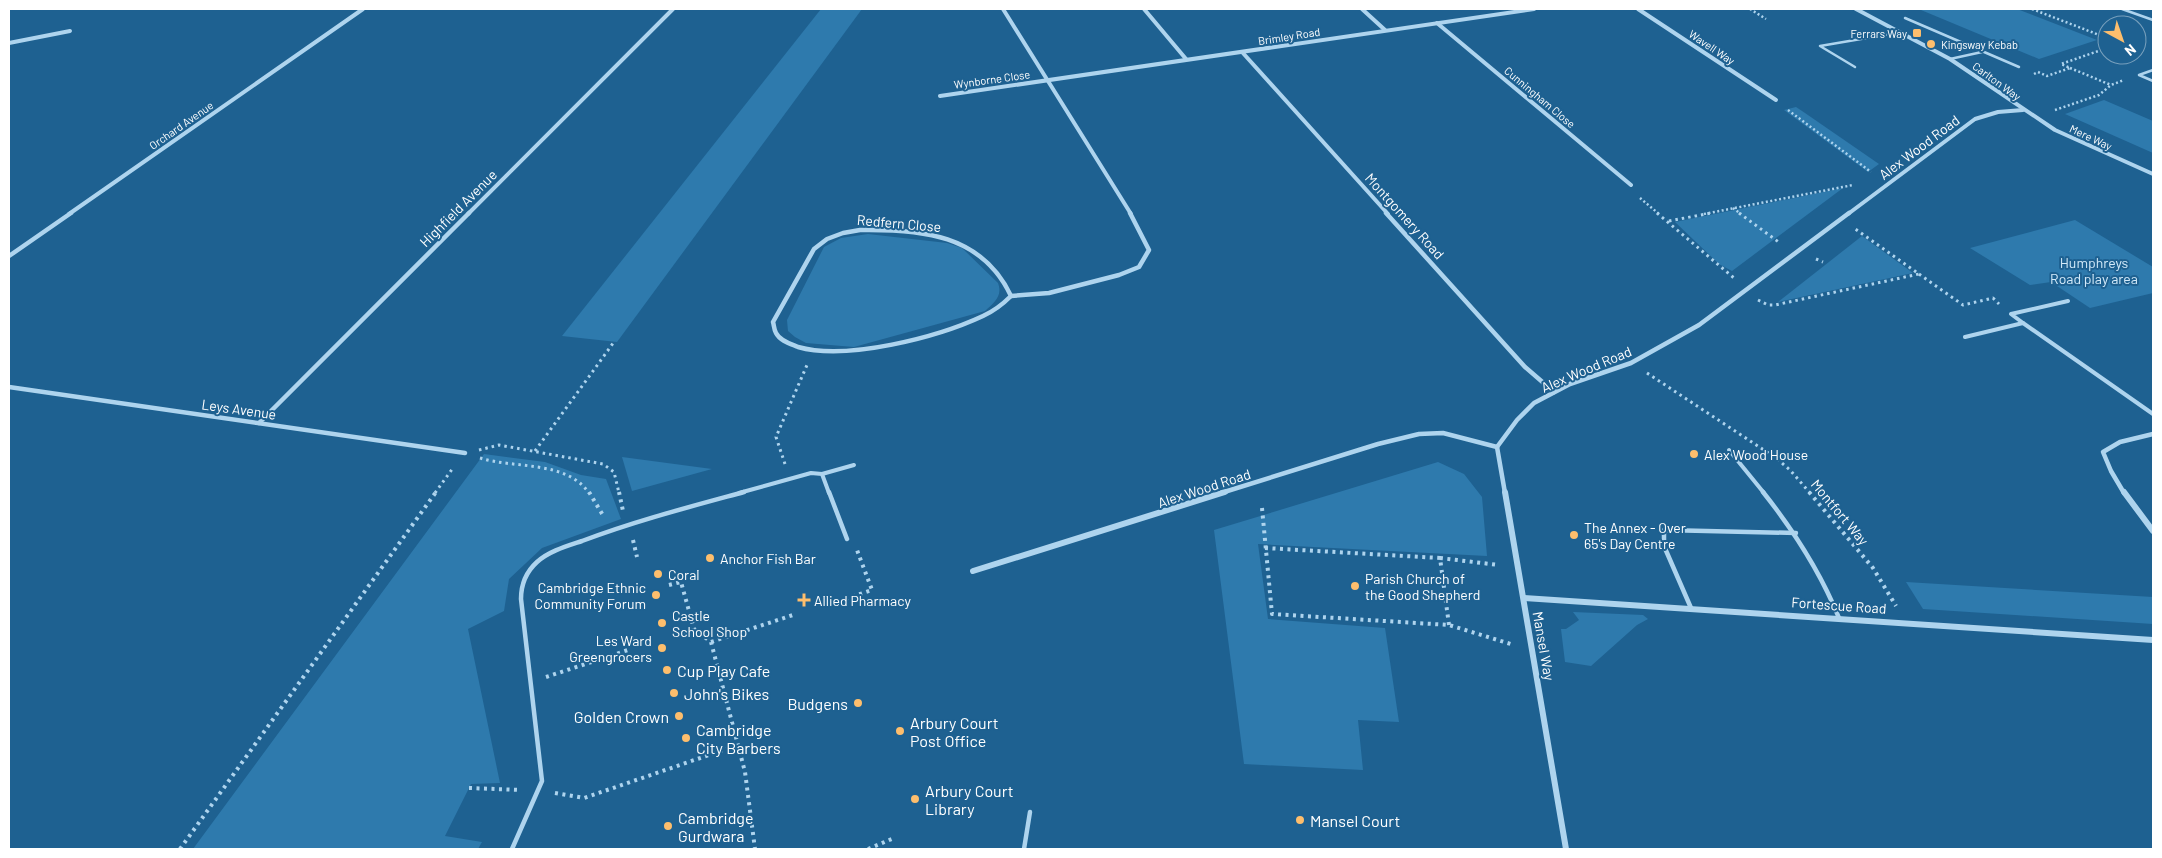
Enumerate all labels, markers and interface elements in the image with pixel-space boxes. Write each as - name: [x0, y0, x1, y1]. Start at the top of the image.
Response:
- north arrow: [2097, 15, 2147, 65]
- street label: Brimley Road: [1257, 25, 1321, 47]
- street label: Wavell Way: [1687, 27, 1737, 67]
- place label: Ferrars Way: [1851, 27, 1907, 40]
- marker: Ferrars Way: [1911, 27, 1923, 39]
- marker: Kingsway Kebab: [1925, 38, 1937, 50]
- place label: Kingsway Kebab: [1941, 38, 2018, 51]
- text: N: [2122, 41, 2140, 60]
- street label: Carlton Way: [1970, 59, 2024, 103]
- street label: Cunningham Close: [1502, 64, 1578, 130]
- street label: Wynborne Close: [953, 67, 1031, 91]
- street label: Orchard Avenue: [146, 98, 216, 152]
- street label: Alex Wood Road: [1875, 111, 1963, 183]
- street label: Mere Way: [2068, 121, 2114, 153]
- street label: Highfield Avenue: [416, 166, 500, 250]
- street label: Montgomery Road: [1362, 169, 1448, 263]
- street label: Redfern Close: [856, 211, 942, 235]
- park label: Humphreys Road play area: [2050, 254, 2138, 287]
- street label: Alex Wood Road: [1538, 342, 1634, 396]
- street label: Leys Avenue: [201, 395, 277, 423]
- place label: Alex Wood House: [1704, 446, 1808, 463]
- marker: Alex Wood House: [1688, 448, 1700, 460]
- street label: Alex Wood Road: [1155, 465, 1253, 511]
- street label: Montfort Way: [1808, 476, 1873, 549]
- place label: The Annex - Over 65's Day Centre: [1584, 519, 1686, 552]
- marker: The Annex - Over 65's Day Centre: [1568, 529, 1580, 541]
- place label: Anchor Fish Bar: [720, 550, 816, 567]
- marker: Anchor Fish Bar: [704, 552, 716, 564]
- place label: Coral: [668, 566, 700, 583]
- marker: Coral: [652, 568, 664, 580]
- place label: Parish Church of the Good Shepherd: [1365, 570, 1480, 603]
- place label: Cambridge Ethnic Community Forum: [535, 579, 646, 612]
- marker: Parish Church of the Good Shepherd: [1349, 580, 1361, 592]
- marker: Cambridge Ethnic Community Forum: [650, 589, 662, 601]
- place label: Allied Pharmacy: [814, 592, 911, 609]
- street label: Fortescue Road: [1791, 593, 1887, 617]
- marker: Allied Pharmacy: [798, 594, 810, 606]
- place label: Castle School Shop: [672, 607, 747, 640]
- street label: Mansel Way: [1530, 610, 1559, 683]
- marker: Castle School Shop: [656, 617, 668, 629]
- place label: Les Ward Greengrocers: [569, 632, 652, 665]
- marker: Les Ward Greengrocers: [656, 642, 668, 654]
- place label: Cup Play Cafe: [677, 661, 770, 680]
- marker: Cup Play Cafe: [661, 664, 673, 676]
- place label: John's Bikes: [684, 684, 769, 703]
- marker: John's Bikes: [668, 687, 680, 699]
- place label: Budgens: [787, 694, 848, 713]
- marker: Budgens: [852, 697, 864, 709]
- place label: Golden Crown: [574, 707, 669, 726]
- marker: Golden Crown: [673, 710, 685, 722]
- place label: Arbury Court Post Office: [910, 713, 999, 750]
- place label: Cambridge City Barbers: [696, 720, 781, 757]
- marker: Arbury Court Post Office: [894, 725, 906, 737]
- marker: Cambridge City Barbers: [680, 732, 692, 744]
- place label: Arbury Court Library: [925, 781, 1014, 818]
- marker: Arbury Court Library: [909, 793, 921, 805]
- place label: Cambridge Gurdwara: [678, 808, 753, 845]
- place label: Mansel Court: [1310, 811, 1400, 830]
- marker: Mansel Court: [1294, 814, 1306, 826]
- marker: Cambridge Gurdwara: [662, 820, 674, 832]

